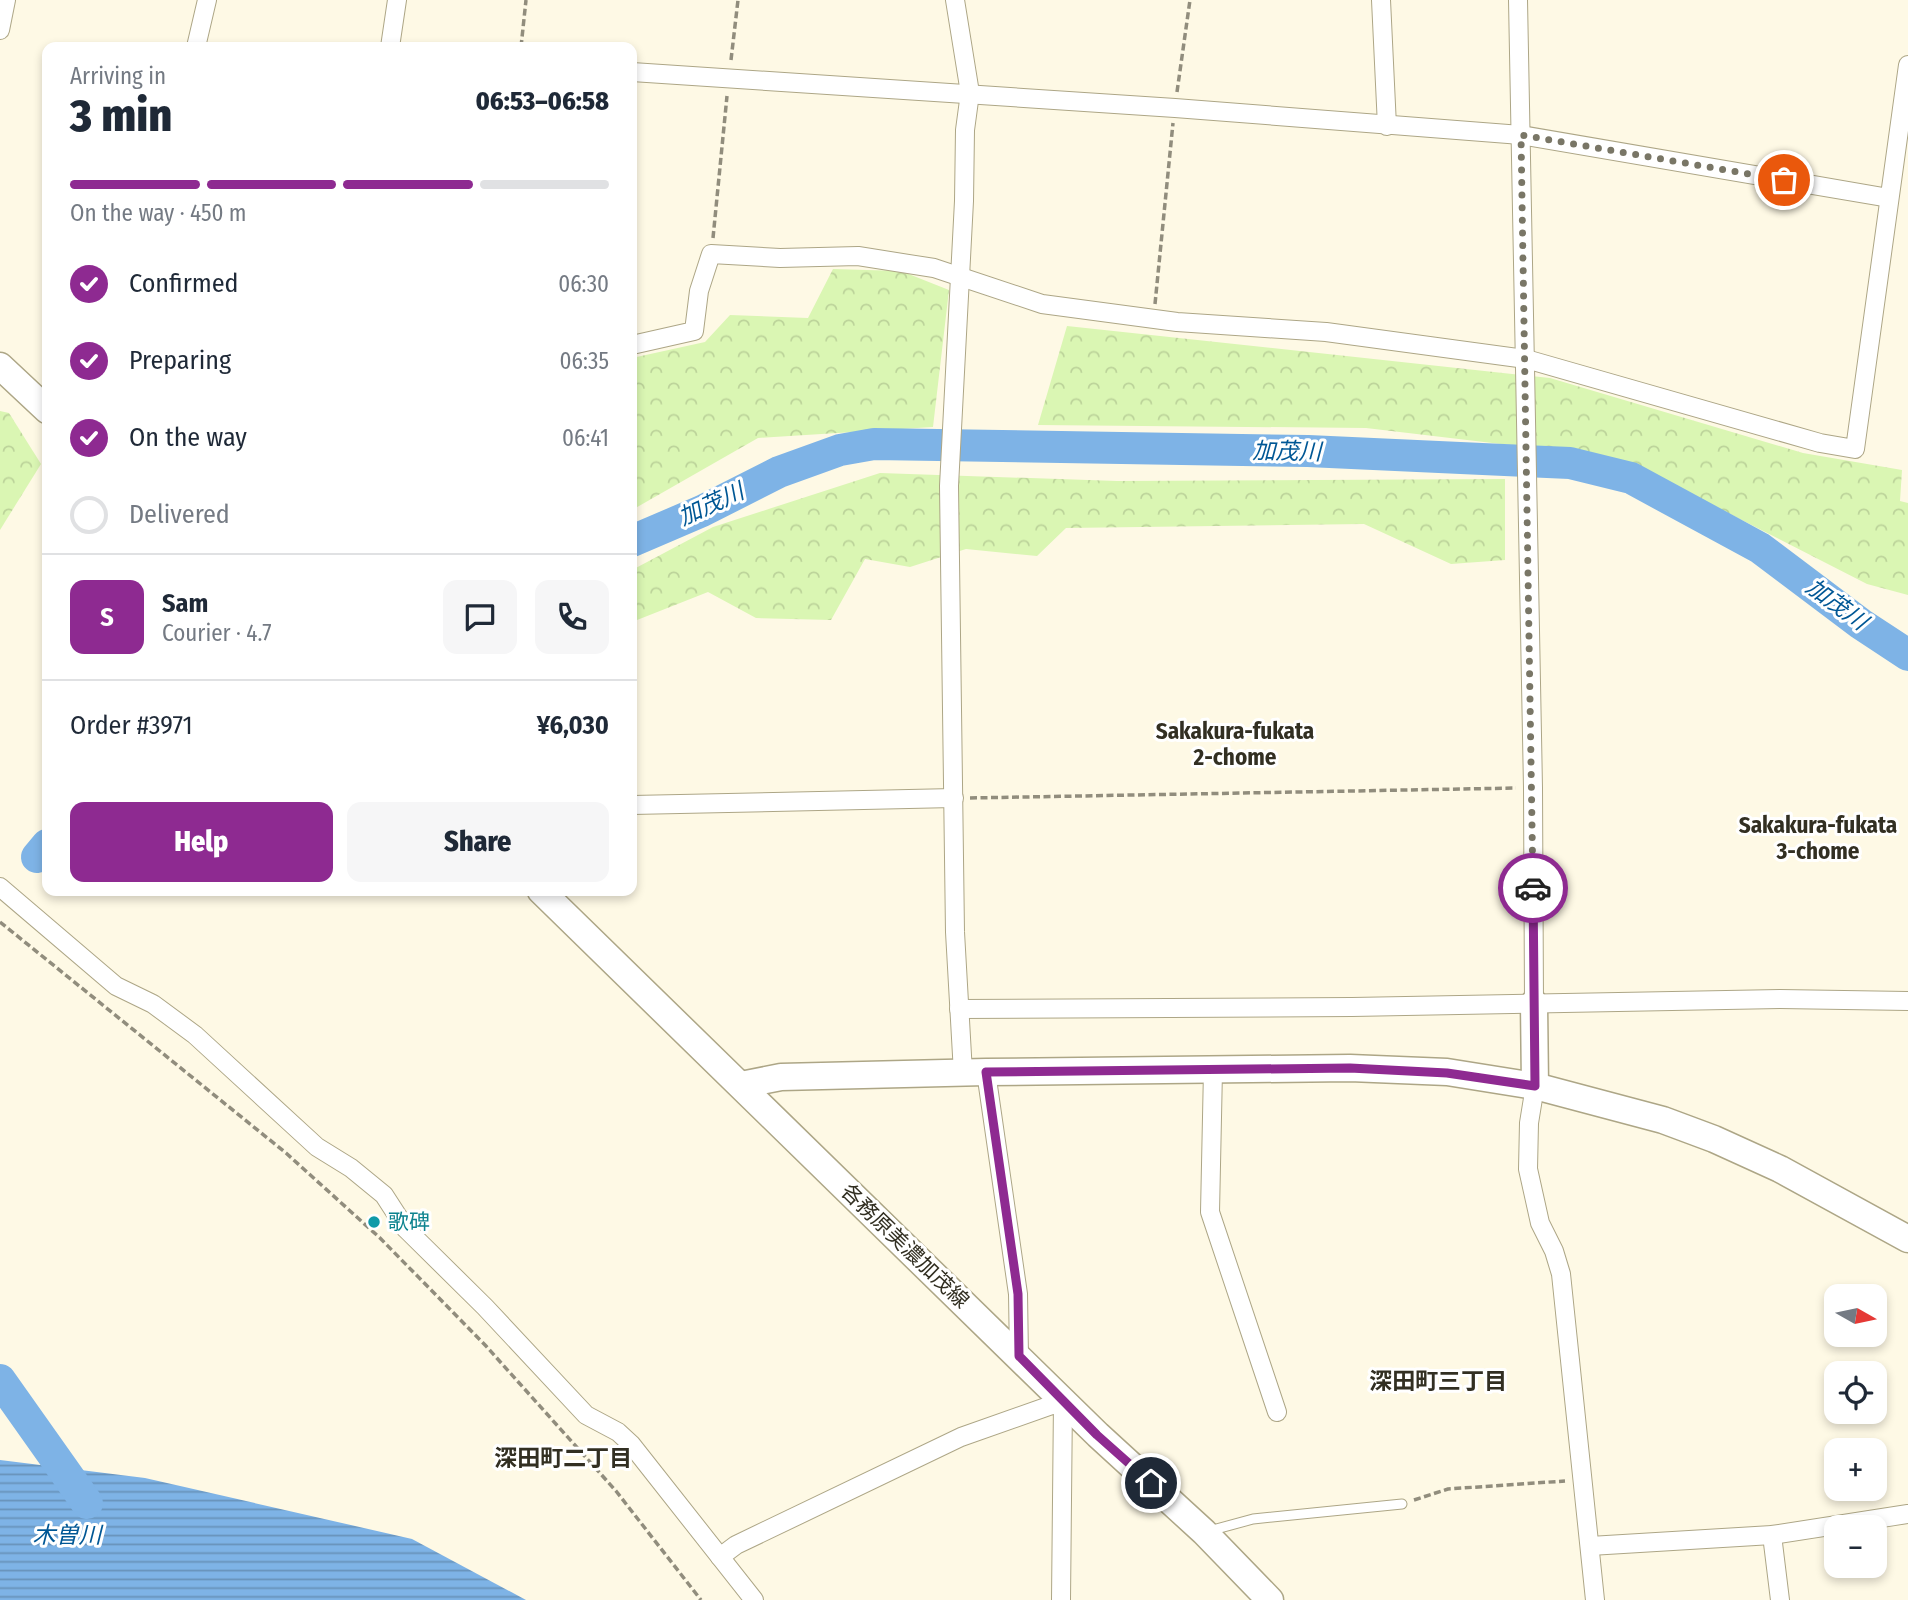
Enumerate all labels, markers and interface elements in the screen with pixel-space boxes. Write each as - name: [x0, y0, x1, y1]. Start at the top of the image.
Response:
- text: Arriving in: [70, 62, 166, 90]
- text: 06:53–06:58: [475, 86, 609, 117]
- text: 3 min: [70, 88, 172, 143]
- pin: [1754, 150, 1814, 210]
- icon: bag: [1765, 161, 1803, 199]
- text: On the way · 450 m: [70, 199, 247, 227]
- icon: check: [70, 265, 108, 303]
- text: Confirmed: [129, 268, 239, 299]
- text: 06:30: [558, 270, 609, 298]
- icon: check: [70, 342, 108, 380]
- text: Preparing: [129, 345, 231, 376]
- text: 06:35: [560, 347, 609, 375]
- icon: check: [70, 419, 108, 457]
- text: On the way: [129, 422, 247, 453]
- text: 06:41: [562, 424, 609, 452]
- water label: 加茂川: [1252, 436, 1325, 466]
- water label: 加茂川: [674, 475, 751, 531]
- text: Delivered: [129, 499, 230, 530]
- water label: 加茂川: [1801, 572, 1876, 637]
- button: chat: [443, 580, 517, 654]
- button: phone: [535, 580, 609, 654]
- text: Sam: [162, 588, 208, 619]
- text: S: [100, 602, 114, 633]
- text: Courier · 4.7: [162, 619, 272, 647]
- text: Order #3971: [70, 710, 193, 741]
- text: ¥6,030: [537, 710, 609, 741]
- district label: Sakakura-fukata 2-chome: [1156, 717, 1314, 771]
- button: Help: [70, 802, 333, 882]
- button: Share: [347, 802, 609, 882]
- district label: Sakakura-fukata 3-chome: [1739, 811, 1897, 865]
- courier: [1498, 853, 1568, 923]
- icon: car: [1514, 869, 1552, 907]
- street label: 各務原美濃加茂線: [836, 1178, 974, 1314]
- place label: 歌碑: [388, 1209, 430, 1235]
- marker: 歌碑: [366, 1214, 382, 1230]
- north arrow: [1824, 1284, 1886, 1348]
- map controls: [1824, 1284, 1887, 1578]
- button: locate: [1824, 1361, 1887, 1424]
- district label: 深田町三丁目: [1369, 1367, 1507, 1395]
- button: +: [1824, 1438, 1887, 1501]
- district label: 深田町二丁目: [494, 1444, 632, 1472]
- pin: [1121, 1453, 1181, 1513]
- icon: home: [1132, 1464, 1170, 1502]
- button: −: [1824, 1515, 1887, 1578]
- water label: 木曽川: [33, 1521, 105, 1549]

